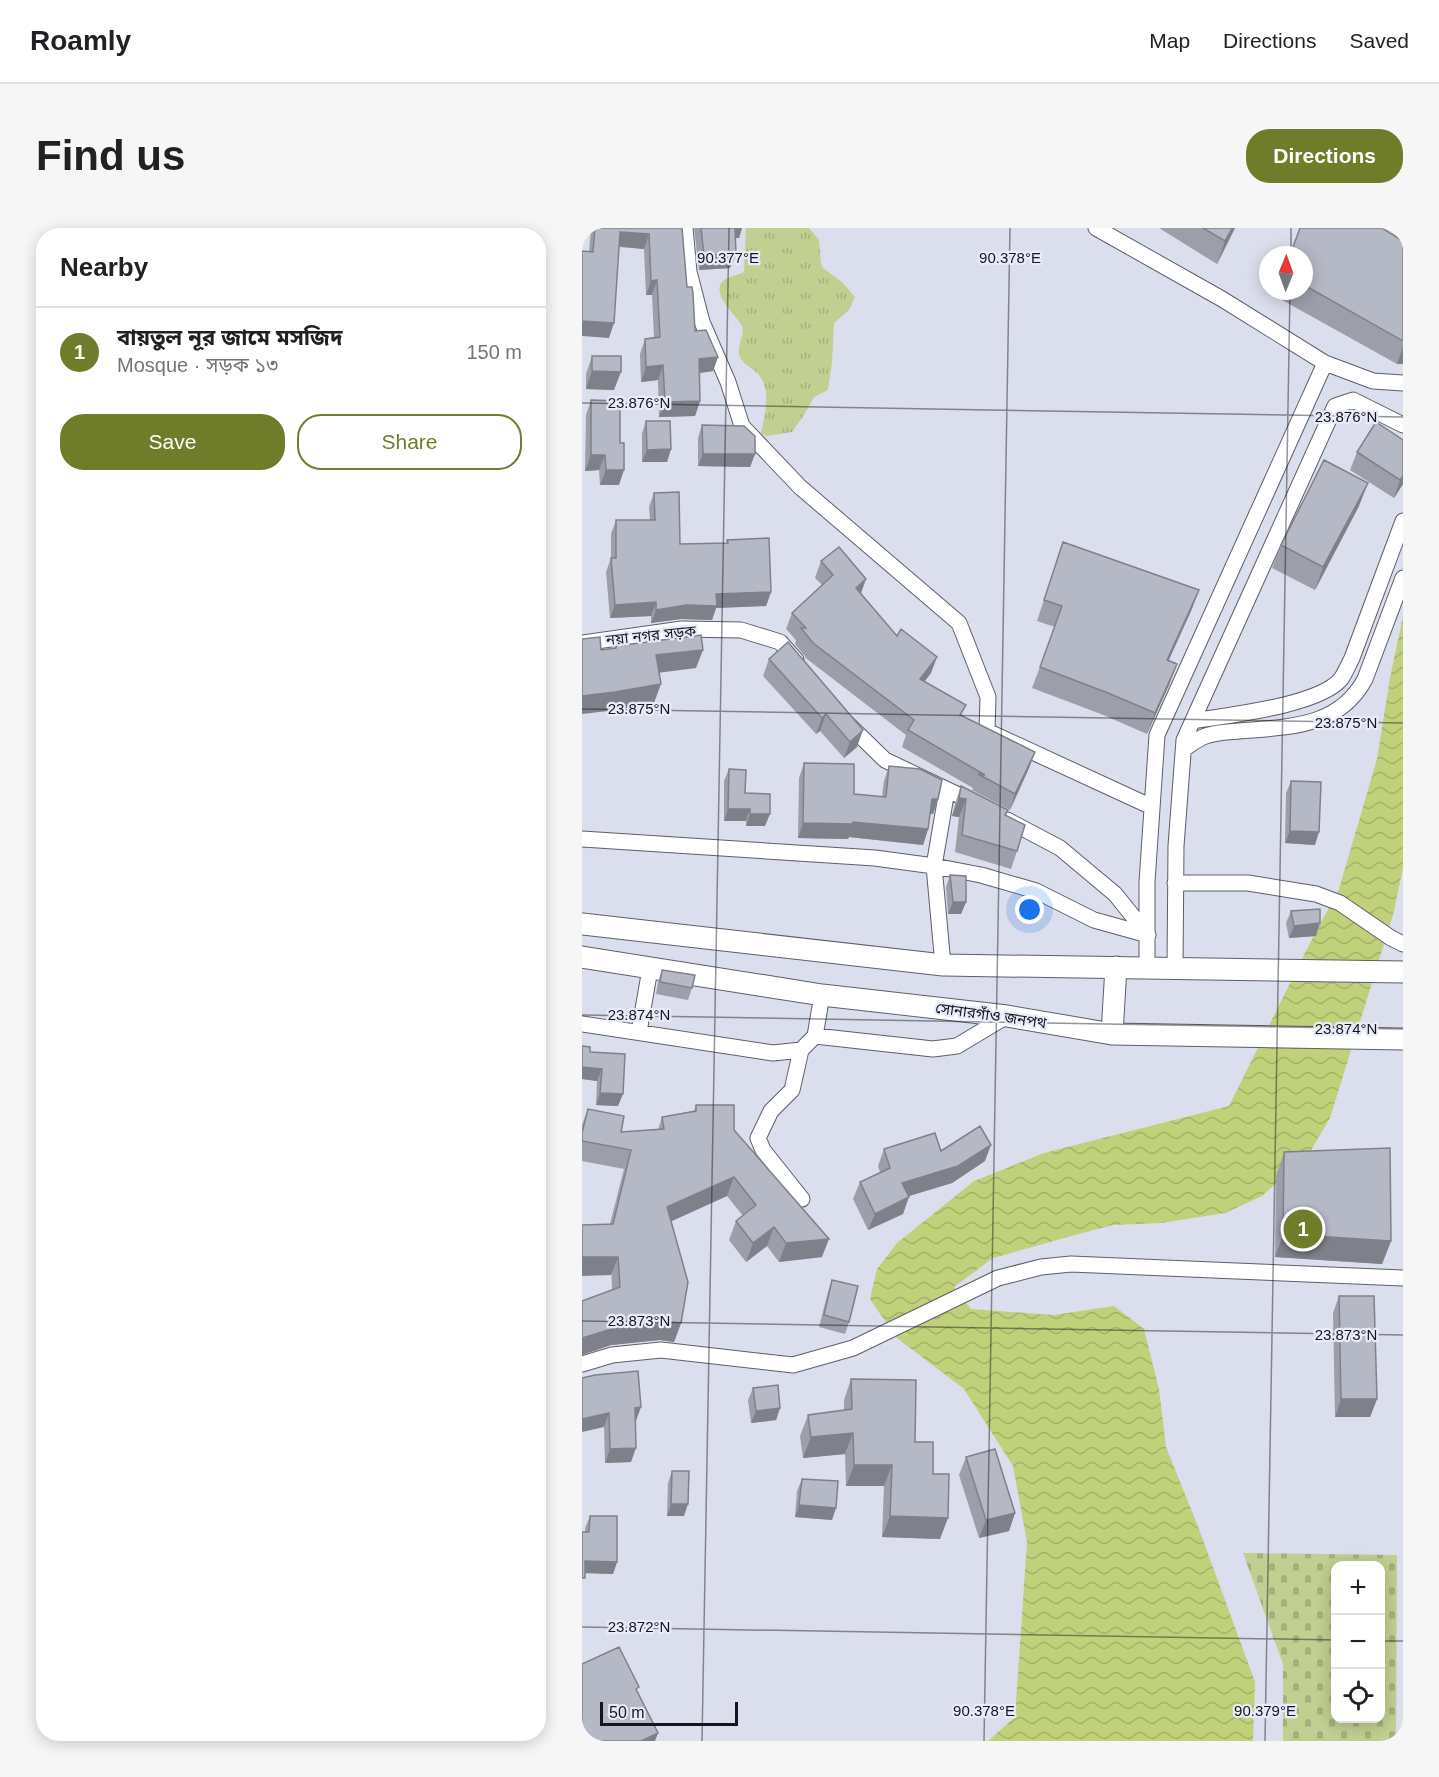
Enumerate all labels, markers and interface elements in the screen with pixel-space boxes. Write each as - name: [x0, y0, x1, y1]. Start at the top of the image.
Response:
- text: Roamly: [30, 25, 131, 56]
- text: Map: [1149, 29, 1190, 52]
- text: Directions: [1223, 29, 1316, 52]
- text: Saved: [1349, 29, 1409, 52]
- button: Directions: [1246, 129, 1403, 183]
- text: Find us: [36, 132, 185, 179]
- north arrow: [1259, 246, 1313, 300]
- text: 90.377°E: [697, 249, 759, 266]
- text: 90.378°E: [979, 249, 1041, 266]
- text: Nearby: [60, 252, 148, 282]
- text: বায়তুল নূর জামে মসজিদ: [117, 325, 342, 350]
- text: 1: [74, 341, 85, 363]
- text: 150 m: [466, 341, 522, 363]
- text: Mosque · সড়ক ১৩: [117, 354, 278, 376]
- text: 23.876°N: [608, 394, 670, 411]
- text: 23.876°N: [1315, 408, 1377, 425]
- button: Save: [60, 414, 285, 470]
- button: Share: [297, 414, 522, 470]
- street label: নয়া নগর সড়ক: [604, 622, 698, 648]
- text: 23.875°N: [608, 700, 670, 717]
- text: 23.875°N: [1315, 714, 1377, 731]
- your location: [1015, 895, 1044, 924]
- street label: সোনারগাঁও জনপথ: [934, 999, 1048, 1031]
- text: 23.874°N: [608, 1006, 670, 1023]
- text: 23.874°N: [1315, 1020, 1377, 1037]
- pin: 1: [1284, 1206, 1322, 1252]
- text: 23.873°N: [608, 1312, 670, 1329]
- text: 23.873°N: [1315, 1326, 1377, 1343]
- map controls: [1331, 1561, 1385, 1723]
- button: +: [1331, 1561, 1385, 1615]
- button: −: [1331, 1615, 1385, 1669]
- text: 23.872°N: [608, 1618, 670, 1635]
- button: locate: [1331, 1669, 1385, 1723]
- scale bar: [600, 1699, 738, 1726]
- text: 90.378°E: [953, 1702, 1015, 1719]
- text: 90.379°E: [1234, 1702, 1296, 1719]
- text: 50 m: [609, 1704, 645, 1721]

